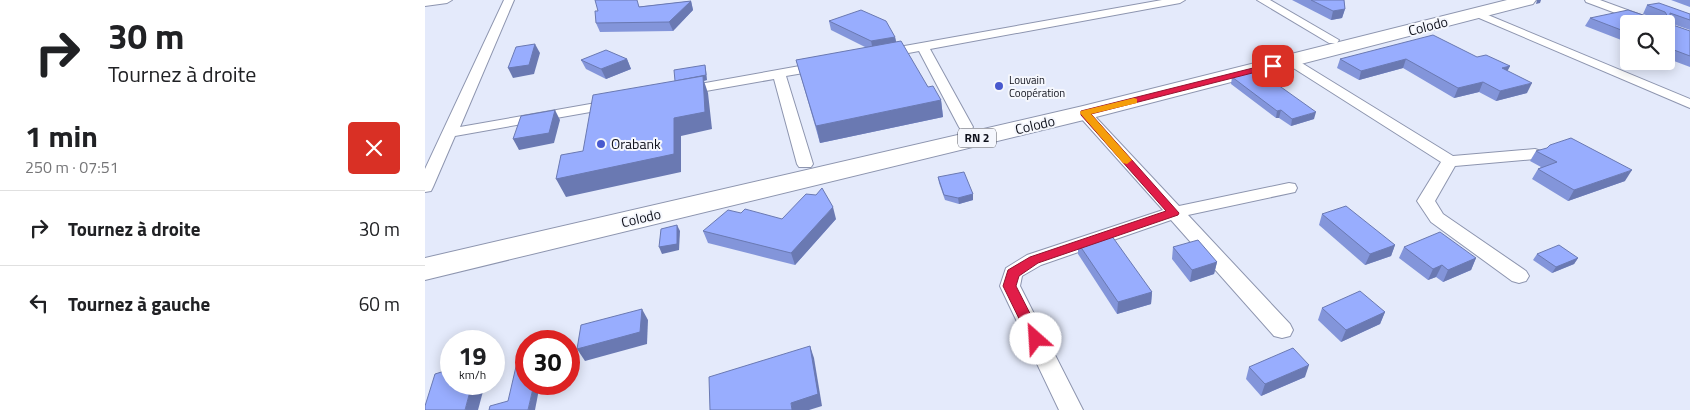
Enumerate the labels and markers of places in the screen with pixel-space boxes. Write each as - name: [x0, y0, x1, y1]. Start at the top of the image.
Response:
- pin: [1252, 45, 1294, 87]
- place label: Louvain Coopération: [1009, 72, 1065, 101]
- marker: Louvain Coopération: [993, 80, 1005, 92]
- place label: Orabank: [611, 133, 661, 154]
- marker: Orabank: [595, 138, 607, 150]

